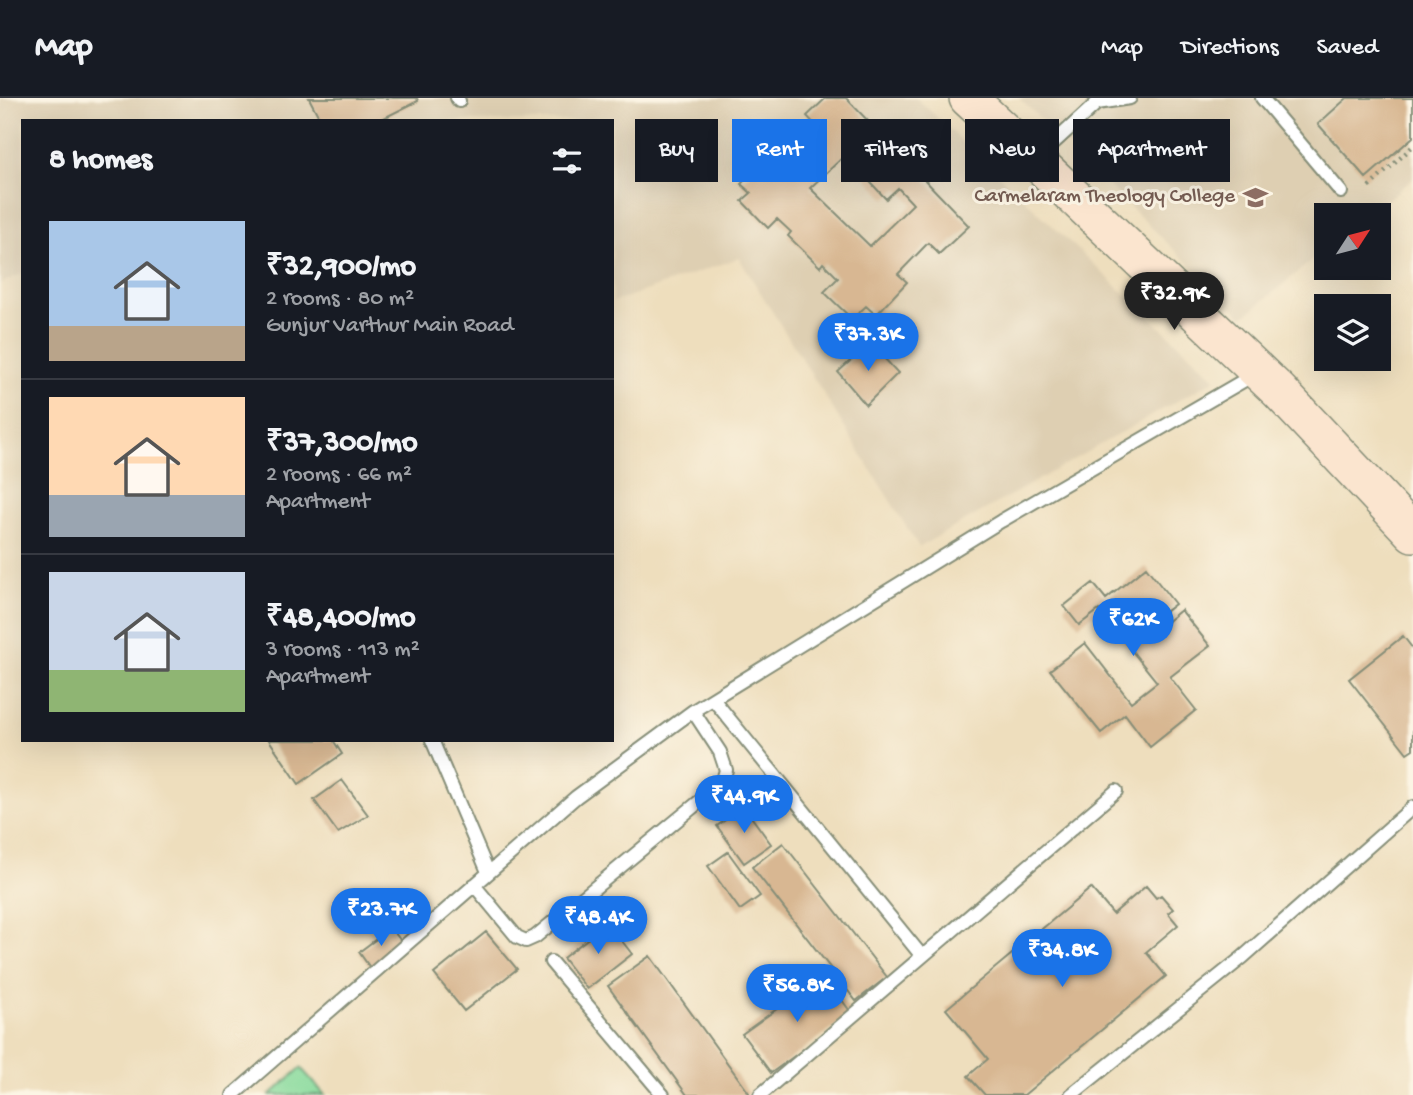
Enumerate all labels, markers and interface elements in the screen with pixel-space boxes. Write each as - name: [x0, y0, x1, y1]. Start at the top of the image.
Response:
- text: Map: [35, 29, 92, 67]
- text: Map: [1101, 34, 1143, 63]
- text: Directions: [1181, 34, 1279, 63]
- text: Saved: [1317, 34, 1378, 63]
- chip: Buy: [635, 119, 718, 182]
- chip: Rent: [732, 119, 827, 182]
- chip: Filters: [841, 119, 951, 182]
- chip: New: [965, 119, 1059, 182]
- chip: Apartment: [1073, 119, 1230, 182]
- icon: filters: [548, 142, 586, 180]
- text: 8 homes: [49, 144, 152, 179]
- school or university icon: Carmelaram Theology College: [1241, 183, 1269, 211]
- place label: Carmelaram Theology College: [974, 185, 1236, 210]
- north arrow: [1314, 203, 1391, 280]
- map controls: [1314, 203, 1391, 371]
- icon: home: [105, 249, 189, 333]
- text: ₹32,900/mo: [266, 251, 416, 286]
- pin: ₹32.9K: [1117, 272, 1231, 332]
- text: ₹32.9K: [1140, 281, 1208, 308]
- text: 2 rooms · 80 m²: [266, 286, 414, 313]
- button: layers: [1314, 294, 1391, 371]
- text: Gunjur Varthur Main Road: [266, 313, 513, 340]
- pin: ₹37.3K: [811, 314, 925, 373]
- text: ₹37.3K: [834, 322, 902, 349]
- icon: home: [105, 425, 189, 509]
- text: ₹37,300/mo: [266, 427, 417, 462]
- text: 2 rooms · 66 m²: [266, 462, 412, 489]
- text: Apartment: [266, 489, 370, 516]
- pin: ₹62K: [1092, 598, 1174, 658]
- icon: home: [105, 600, 189, 684]
- text: ₹48,400/mo: [266, 602, 416, 637]
- text: ₹62K: [1109, 607, 1157, 634]
- text: 3 rooms · 113 m²: [266, 637, 420, 664]
- text: Apartment: [266, 664, 370, 691]
- pin: ₹44.9K: [687, 776, 801, 835]
- text: ₹44.9K: [711, 784, 777, 811]
- pin: ₹23.7K: [324, 888, 438, 948]
- pin: ₹48.4K: [541, 896, 655, 956]
- text: ₹23.7K: [347, 897, 415, 924]
- text: ₹48.4K: [564, 905, 632, 932]
- pin: ₹34.8K: [1005, 930, 1119, 989]
- text: ₹34.8K: [1028, 938, 1096, 965]
- pin: ₹56.8K: [740, 964, 854, 1024]
- text: ₹56.8K: [762, 973, 832, 1000]

